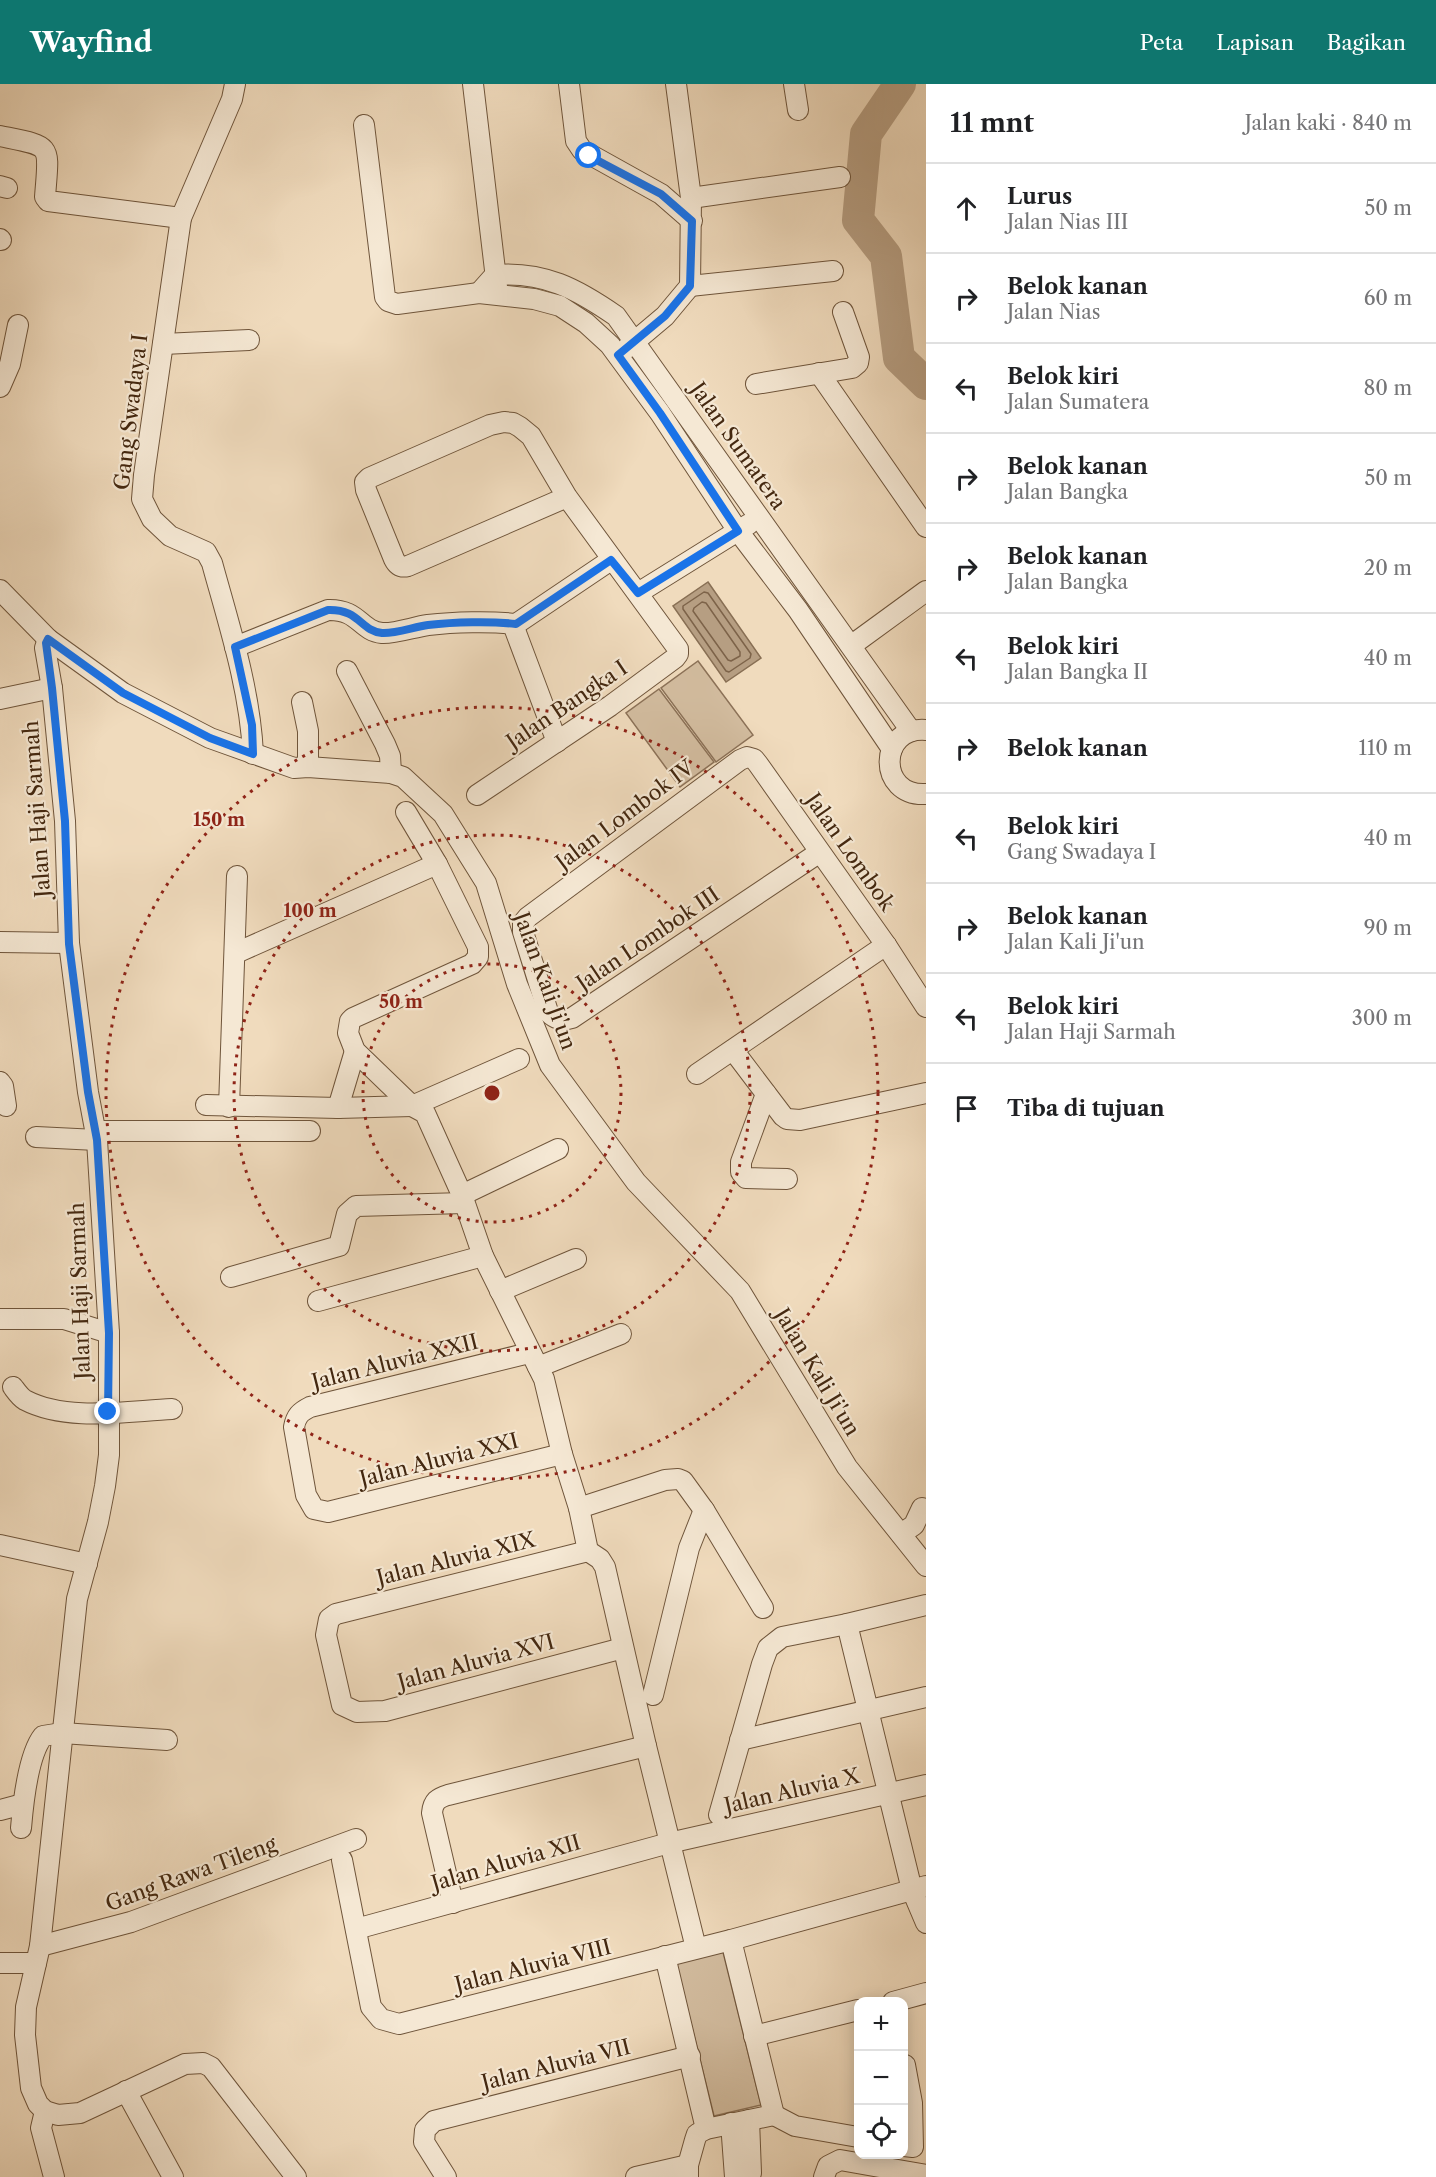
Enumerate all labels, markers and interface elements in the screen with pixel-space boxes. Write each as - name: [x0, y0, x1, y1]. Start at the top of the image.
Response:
- text: Wayfind: [30, 25, 152, 59]
- text: Peta: [1140, 30, 1183, 55]
- text: Lapisan: [1216, 30, 1294, 55]
- text: Bagikan: [1327, 30, 1406, 55]
- text: 11 mnt: [950, 107, 1034, 139]
- text: Jalan kaki · 840 m: [1245, 111, 1412, 135]
- route start: [575, 142, 601, 168]
- text: Lurus: [1007, 183, 1072, 210]
- icon: ahead: [950, 192, 983, 225]
- text: 50 m: [1365, 196, 1412, 220]
- text: Jalan Nias III: [1007, 210, 1128, 234]
- text: Belok kanan: [1007, 273, 1148, 300]
- icon: right: [950, 282, 983, 315]
- text: 60 m: [1364, 286, 1412, 310]
- text: Jalan Nias: [1007, 300, 1100, 324]
- street label: Gang Swadaya I: [109, 333, 152, 491]
- text: Belok kiri: [1007, 363, 1119, 390]
- icon: left: [950, 372, 983, 405]
- street label: Jalan Sumatera: [684, 375, 792, 515]
- text: 80 m: [1364, 376, 1412, 400]
- text: Jalan Sumatera: [1007, 390, 1149, 414]
- text: Belok kanan: [1007, 453, 1148, 480]
- icon: right: [950, 462, 983, 495]
- text: 50 m: [1365, 466, 1412, 490]
- text: Jalan Bangka: [1007, 480, 1128, 504]
- text: Belok kanan: [1007, 543, 1148, 570]
- icon: right: [950, 552, 983, 585]
- text: 20 m: [1364, 556, 1412, 580]
- text: Jalan Bangka: [1007, 570, 1128, 594]
- text: Belok kiri: [1007, 633, 1119, 660]
- icon: left: [950, 642, 983, 675]
- text: 40 m: [1364, 646, 1412, 670]
- street label: Jalan Bangka I: [499, 655, 632, 756]
- text: Jalan Bangka II: [1007, 660, 1148, 684]
- street label: Jalan Haji Sarmah: [18, 720, 55, 901]
- icon: right: [950, 732, 983, 765]
- text: Belok kanan: [1007, 735, 1148, 762]
- text: 110 m: [1359, 736, 1412, 760]
- street label: Jalan Lombok IV: [548, 754, 699, 876]
- street label: Jalan Lombok: [799, 786, 901, 916]
- text: 150 m: [193, 809, 245, 831]
- text: Belok kiri: [1007, 813, 1119, 840]
- icon: left: [950, 822, 983, 855]
- text: 40 m: [1364, 826, 1412, 850]
- text: Gang Swadaya I: [1007, 840, 1156, 864]
- street label: Jalan Lombok III: [569, 882, 724, 997]
- text: 100 m: [283, 900, 337, 922]
- text: Belok kanan: [1007, 903, 1148, 930]
- street label: Jalan Kali Ji'un: [508, 906, 582, 1053]
- icon: right: [950, 912, 983, 945]
- text: 90 m: [1364, 916, 1412, 940]
- text: Jalan Kali Ji'un: [1007, 930, 1145, 954]
- text: 50 m: [379, 991, 423, 1013]
- text: Belok kiri: [1007, 993, 1119, 1020]
- icon: left: [950, 1002, 983, 1035]
- text: 300 m: [1352, 1006, 1412, 1030]
- text: Jalan Haji Sarmah: [1007, 1020, 1176, 1044]
- centre of rings: [482, 1083, 502, 1103]
- icon: arrive: [950, 1092, 983, 1125]
- text: Tiba di tujuan: [1007, 1095, 1165, 1122]
- street label: Jalan Haji Sarmah: [64, 1202, 95, 1383]
- street label: Jalan Kali Ji'un: [768, 1301, 865, 1440]
- street label: Jalan Aluvia XXII: [306, 1329, 481, 1395]
- route end: [94, 1398, 120, 1424]
- street label: Jalan Aluvia XXI: [354, 1428, 521, 1492]
- street label: Jalan Aluvia XIX: [371, 1527, 538, 1591]
- street label: Jalan Aluvia XVI: [392, 1629, 557, 1695]
- street label: Jalan Aluvia X: [719, 1763, 863, 1819]
- street label: Jalan Aluvia XII: [425, 1829, 583, 1897]
- street label: Gang Rawa Tileng: [102, 1831, 281, 1916]
- street label: Jalan Aluvia VIII: [449, 1934, 614, 1998]
- map controls: [854, 1997, 908, 2159]
- button: +: [854, 1997, 908, 2051]
- street label: Jalan Aluvia VII: [476, 2034, 633, 2096]
- button: −: [854, 2051, 908, 2105]
- button: locate: [854, 2105, 908, 2159]

